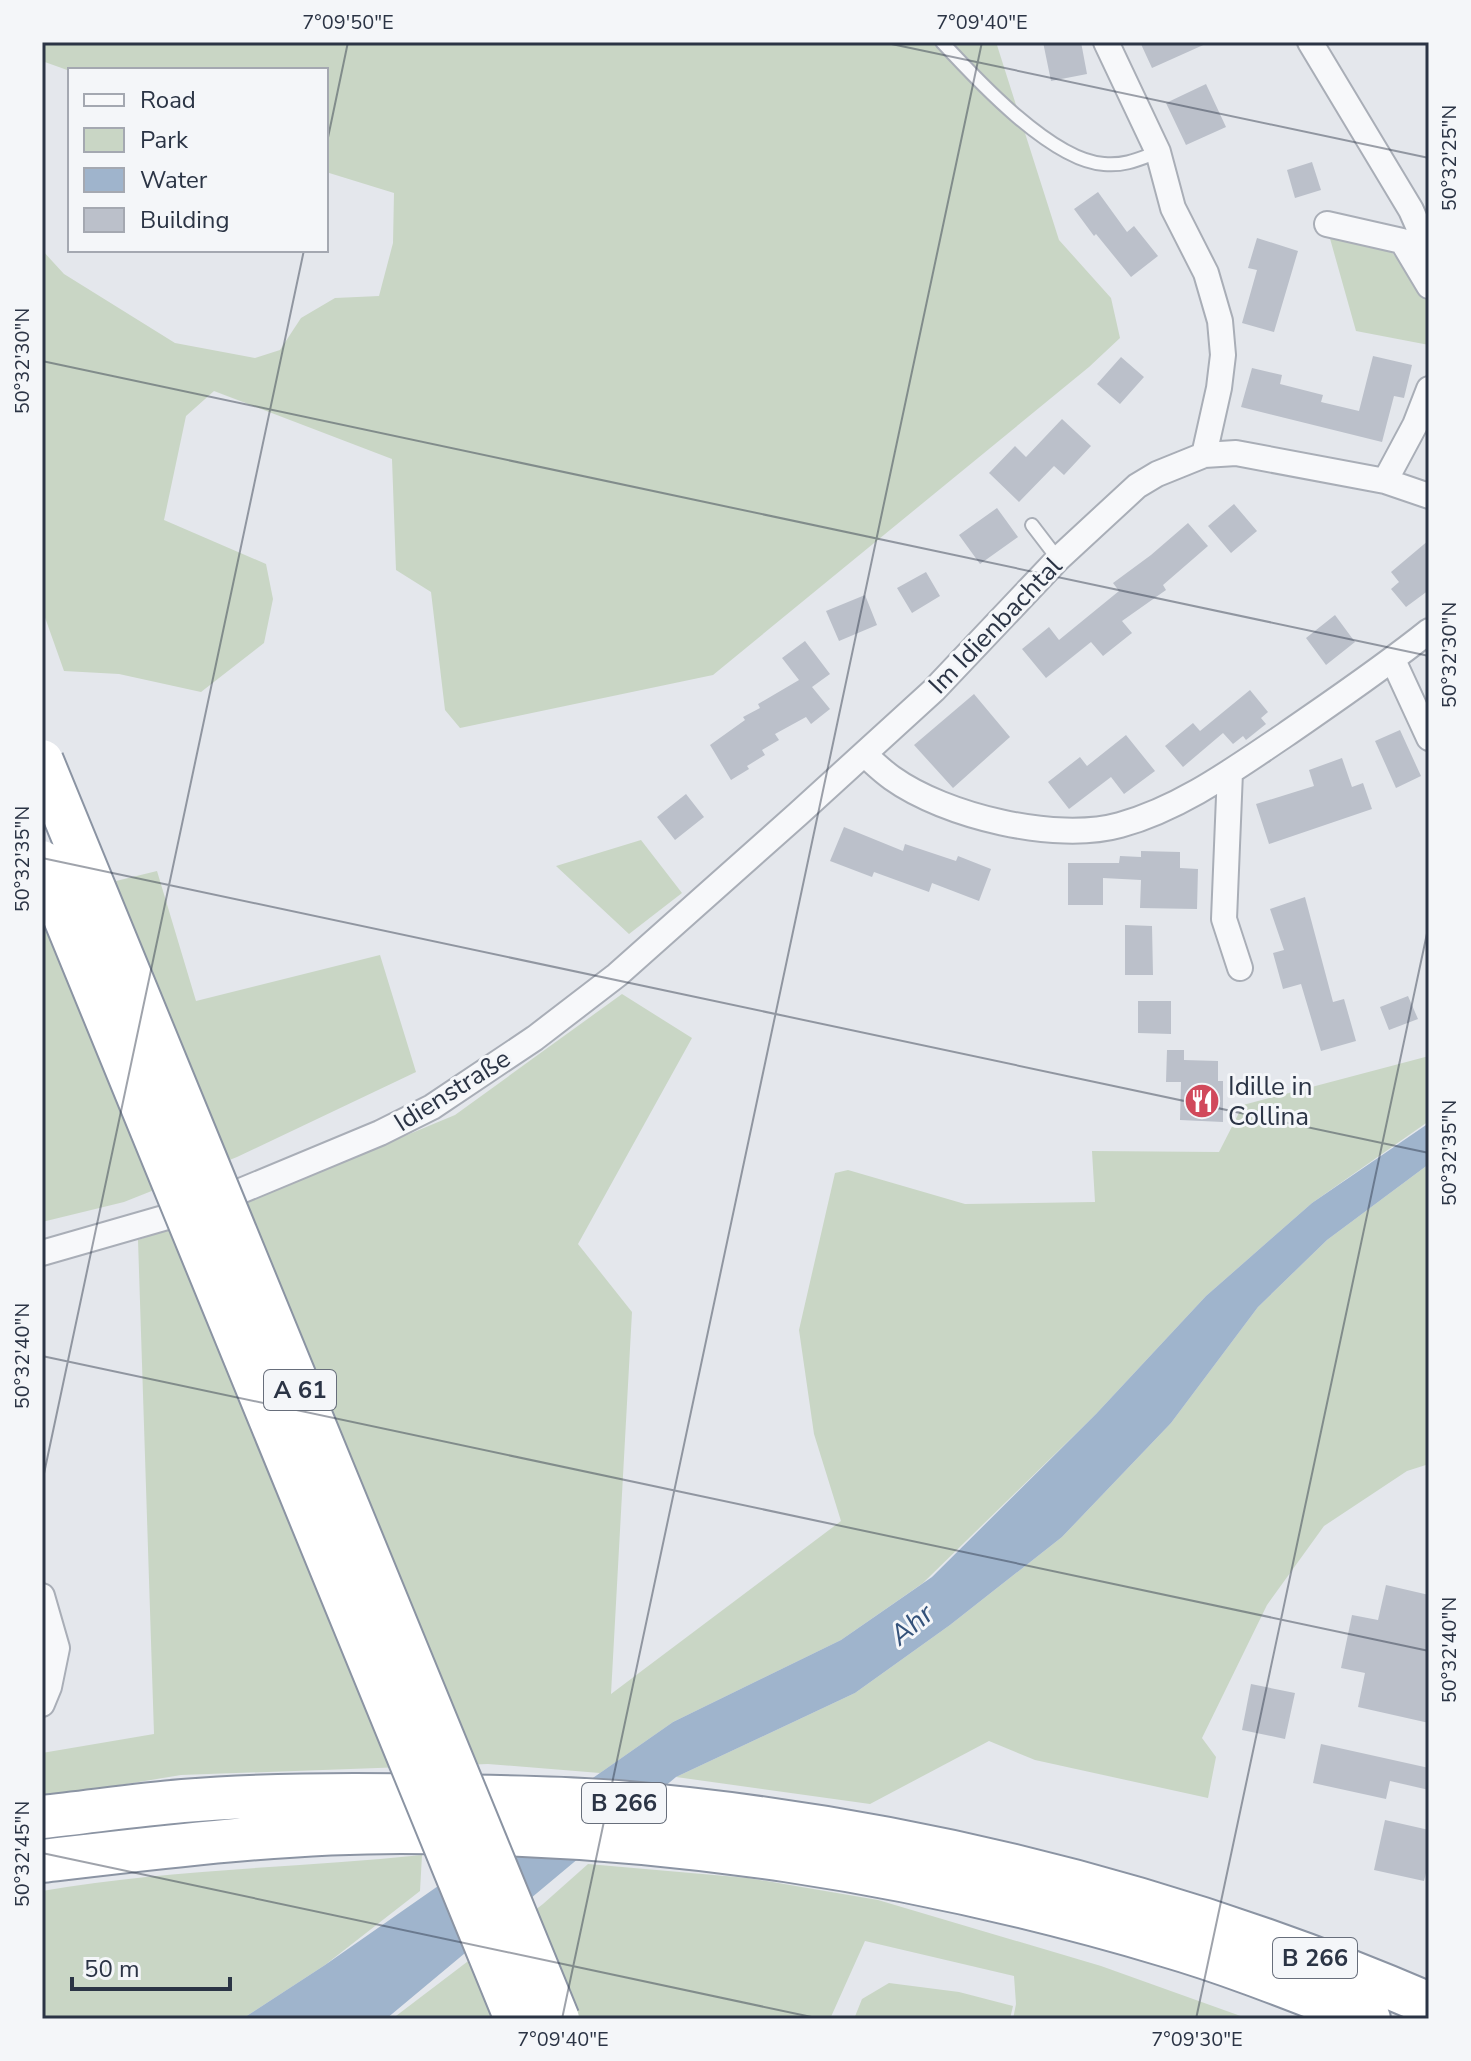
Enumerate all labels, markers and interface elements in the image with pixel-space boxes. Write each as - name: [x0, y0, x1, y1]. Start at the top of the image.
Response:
- text: 7°09'50"E: [302, 9, 394, 36]
- text: 7°09'40"E: [936, 9, 1028, 36]
- legend: [68, 68, 328, 252]
- text: Road: [140, 84, 196, 116]
- text: 50°32'25"N: [1436, 105, 1463, 211]
- text: Park: [140, 124, 189, 156]
- text: Water: [140, 164, 208, 196]
- text: Building: [140, 204, 230, 236]
- text: 50°32'30"N: [9, 308, 36, 414]
- street label: Im Idienbachtal: [921, 549, 1070, 702]
- text: 50°32'30"N: [1436, 602, 1463, 708]
- text: 50°32'35"N: [9, 806, 36, 912]
- street label: Idienstraße: [388, 1041, 517, 1140]
- place label: Idille in Collina: [1228, 1069, 1312, 1134]
- restaurant icon: Idille in Collina: [1183, 1082, 1221, 1120]
- text: 50°32'35"N: [1436, 1100, 1463, 1206]
- text: 50°32'40"N: [9, 1303, 36, 1409]
- road number: A 61: [264, 1370, 336, 1410]
- water label: Ahr: [881, 1595, 942, 1655]
- text: 50°32'40"N: [1436, 1597, 1463, 1703]
- road number: B 266: [582, 1783, 666, 1823]
- text: 50°32'45"N: [9, 1801, 36, 1907]
- road number: B 266: [1273, 1938, 1357, 1978]
- scale bar: [72, 1941, 230, 1991]
- text: 50 m: [84, 1953, 140, 1985]
- text: 7°09'40"E: [517, 2026, 609, 2053]
- text: 7°09'30"E: [1151, 2026, 1243, 2053]

